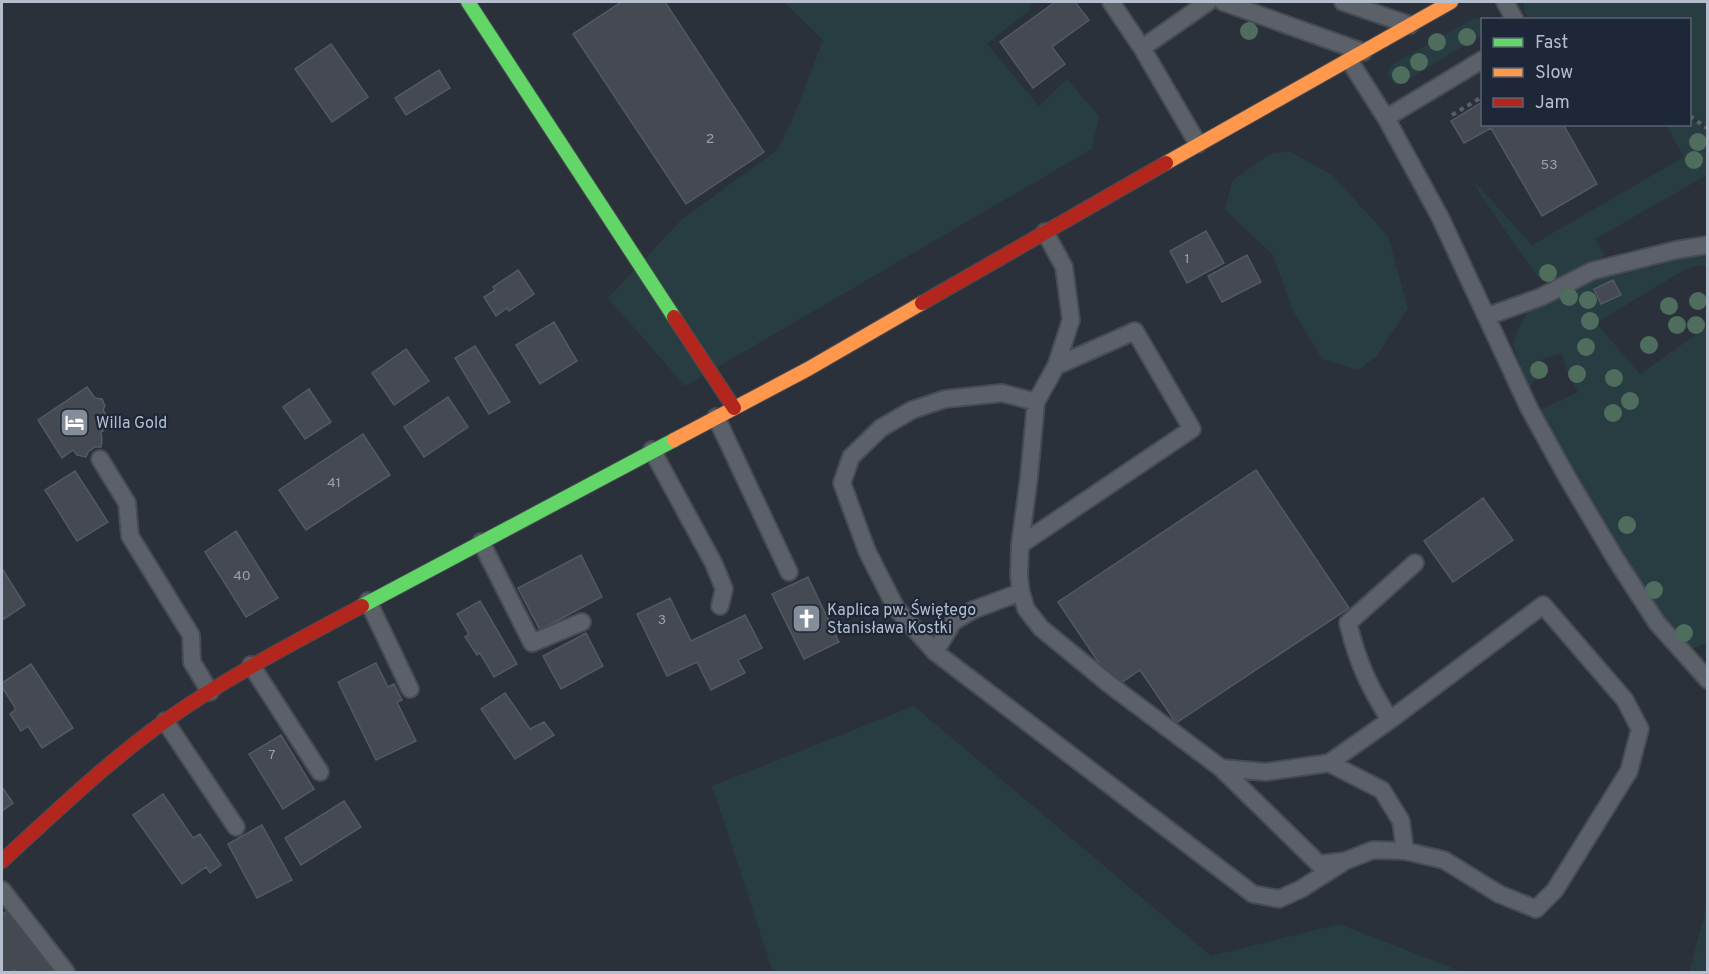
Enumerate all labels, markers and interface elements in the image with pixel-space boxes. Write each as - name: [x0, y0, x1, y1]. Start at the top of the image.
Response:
- legend: [1481, 18, 1691, 126]
- text: Fast: [1535, 32, 1568, 55]
- text: Slow: [1535, 62, 1573, 85]
- text: Jam: [1535, 92, 1570, 115]
- house number: 2: [706, 131, 714, 148]
- house number: 53: [1540, 157, 1558, 174]
- house number: 1: [1184, 251, 1190, 268]
- hotel icon: Willa Gold: [59, 406, 91, 438]
- place label: Willa Gold: [96, 414, 167, 434]
- house number: 41: [327, 475, 341, 492]
- house number: 40: [233, 568, 251, 585]
- place label: Kaplica pw. Świętego Stanisława Kostki: [827, 599, 976, 639]
- church icon: Kaplica pw. Świętego Stanisława Kostki: [790, 602, 822, 634]
- house number: 3: [658, 612, 666, 629]
- house number: 7: [268, 747, 276, 764]

